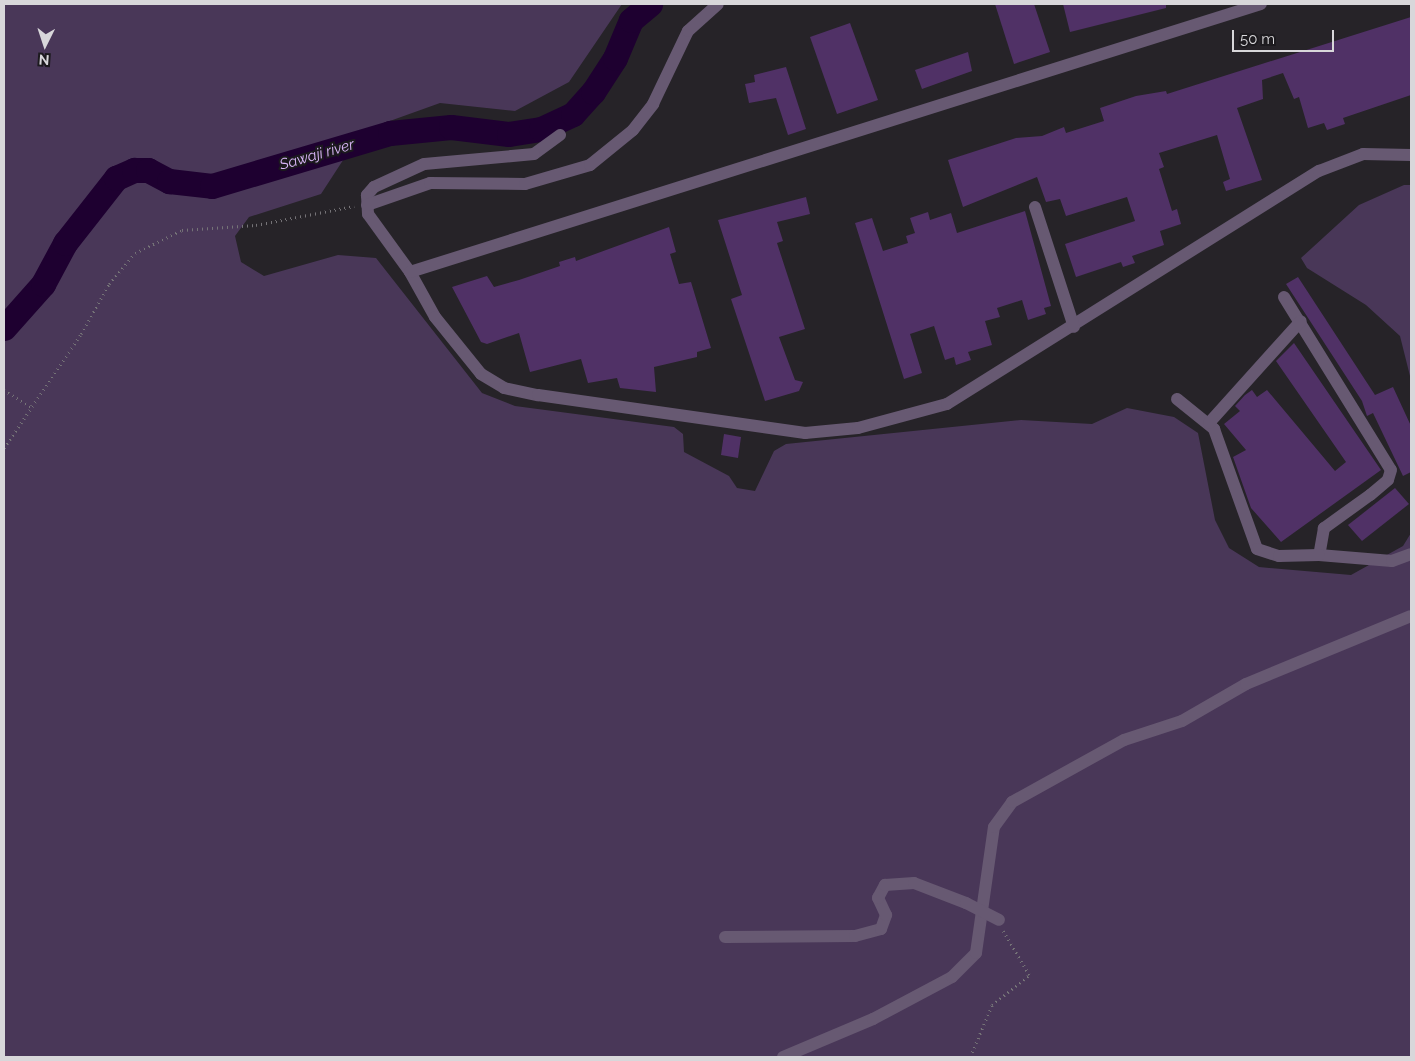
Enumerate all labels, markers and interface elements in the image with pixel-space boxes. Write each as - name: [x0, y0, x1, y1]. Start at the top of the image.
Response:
- north arrow: [20, 20, 70, 70]
- scale bar: [1235, 20, 1338, 52]
- text: 50 m: [1240, 30, 1275, 48]
- text: N: [38, 52, 50, 68]
- water label: Sawaji river: [278, 136, 356, 174]

